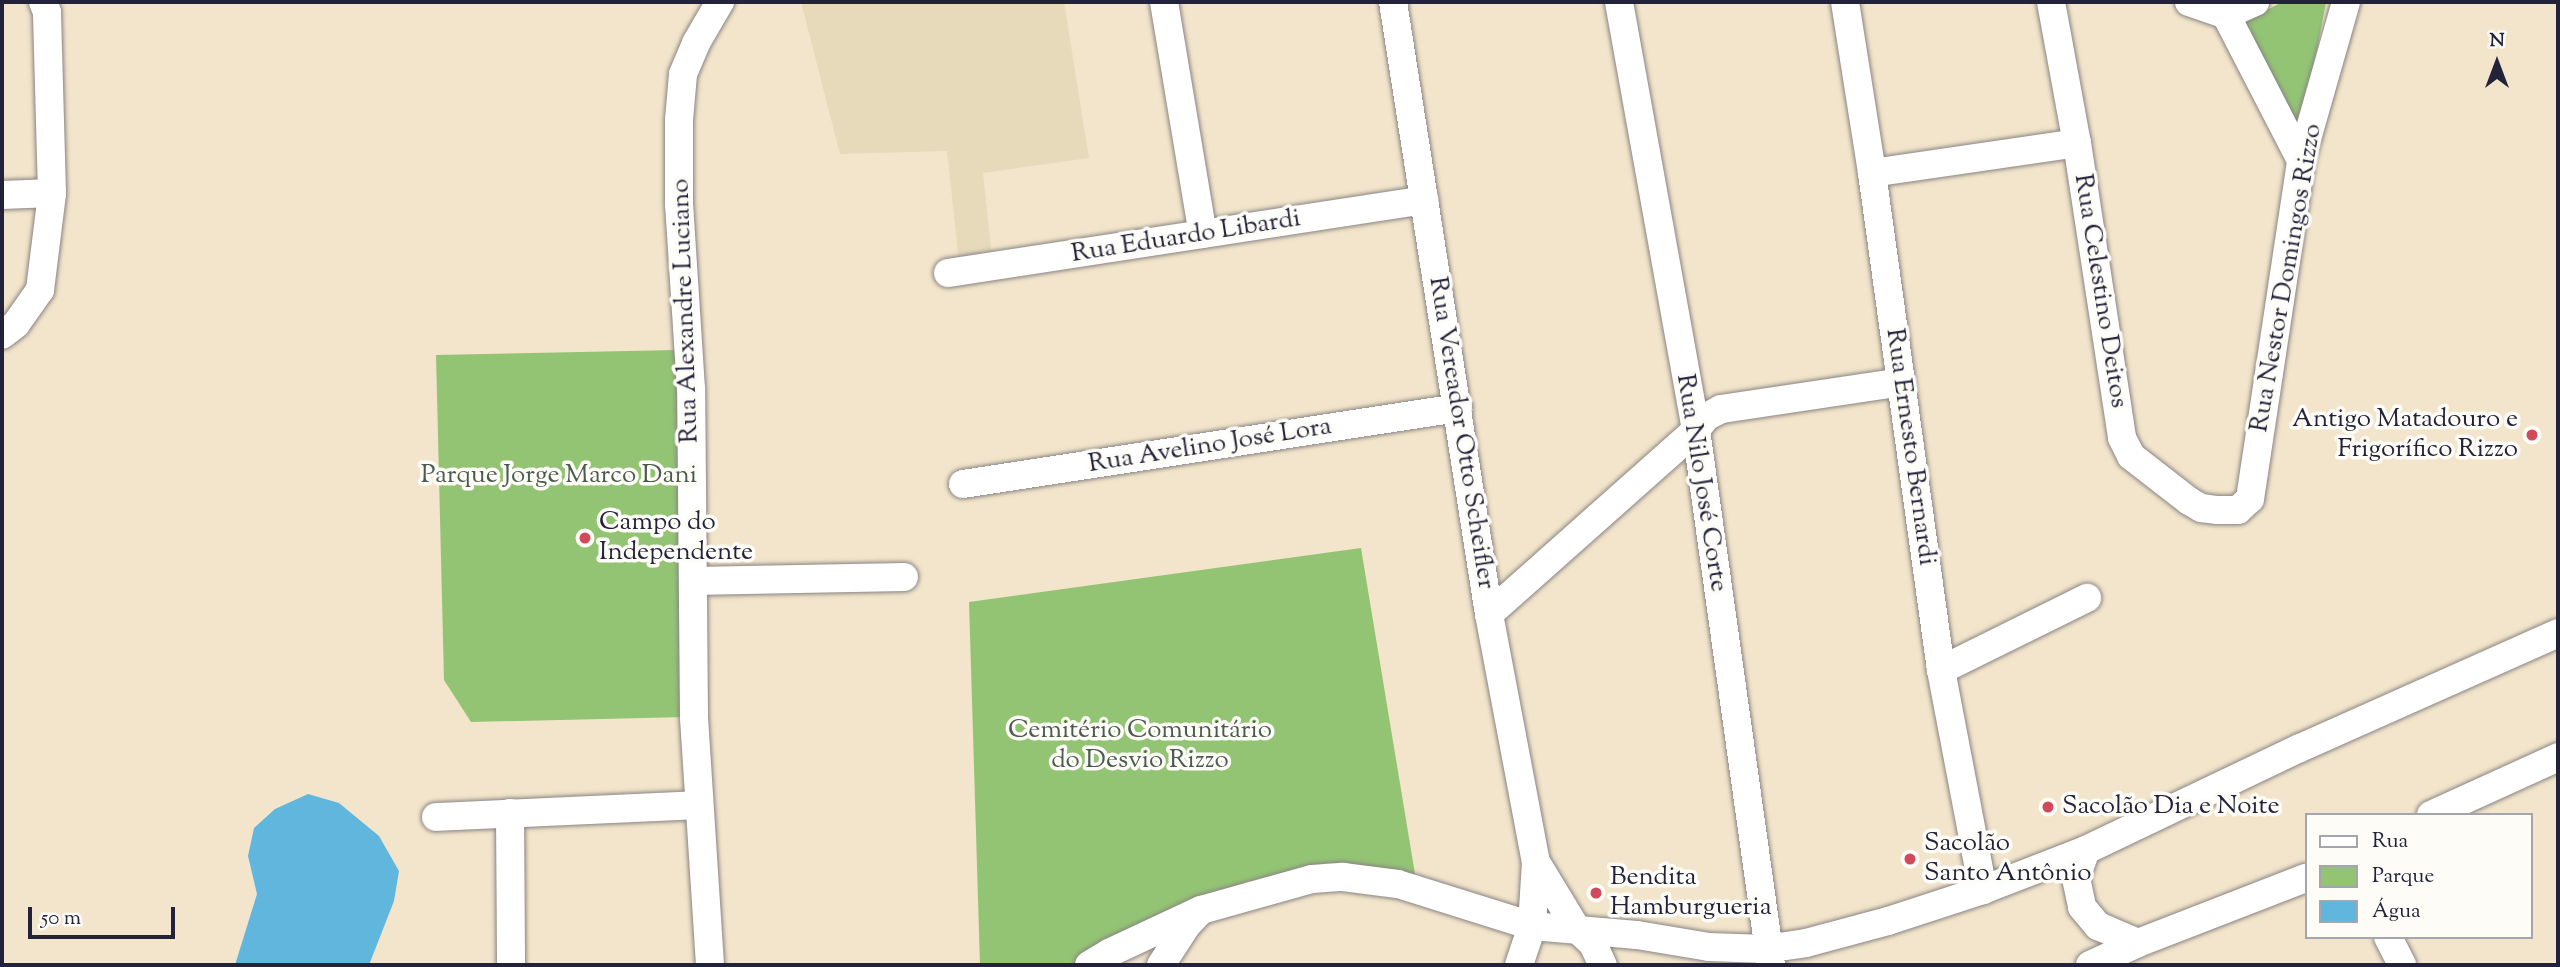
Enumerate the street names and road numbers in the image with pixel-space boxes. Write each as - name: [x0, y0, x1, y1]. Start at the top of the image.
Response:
- street label: Rua Nestor Domingos Rizzo: [2244, 121, 2330, 435]
- street label: Rua Celestino Deitos: [2066, 172, 2134, 410]
- street label: Rua Alexandre Luciano: [666, 178, 706, 444]
- street label: Rua Eduardo Libardi: [1069, 203, 1303, 271]
- street label: Rua Vereador Otto Scheifler: [1421, 275, 1501, 591]
- street label: Rua Ernesto Bernardi: [1878, 326, 1942, 568]
- street label: Rua Nilo José Corte: [1668, 372, 1734, 594]
- street label: Rua Avelino José Lora: [1086, 411, 1334, 481]

